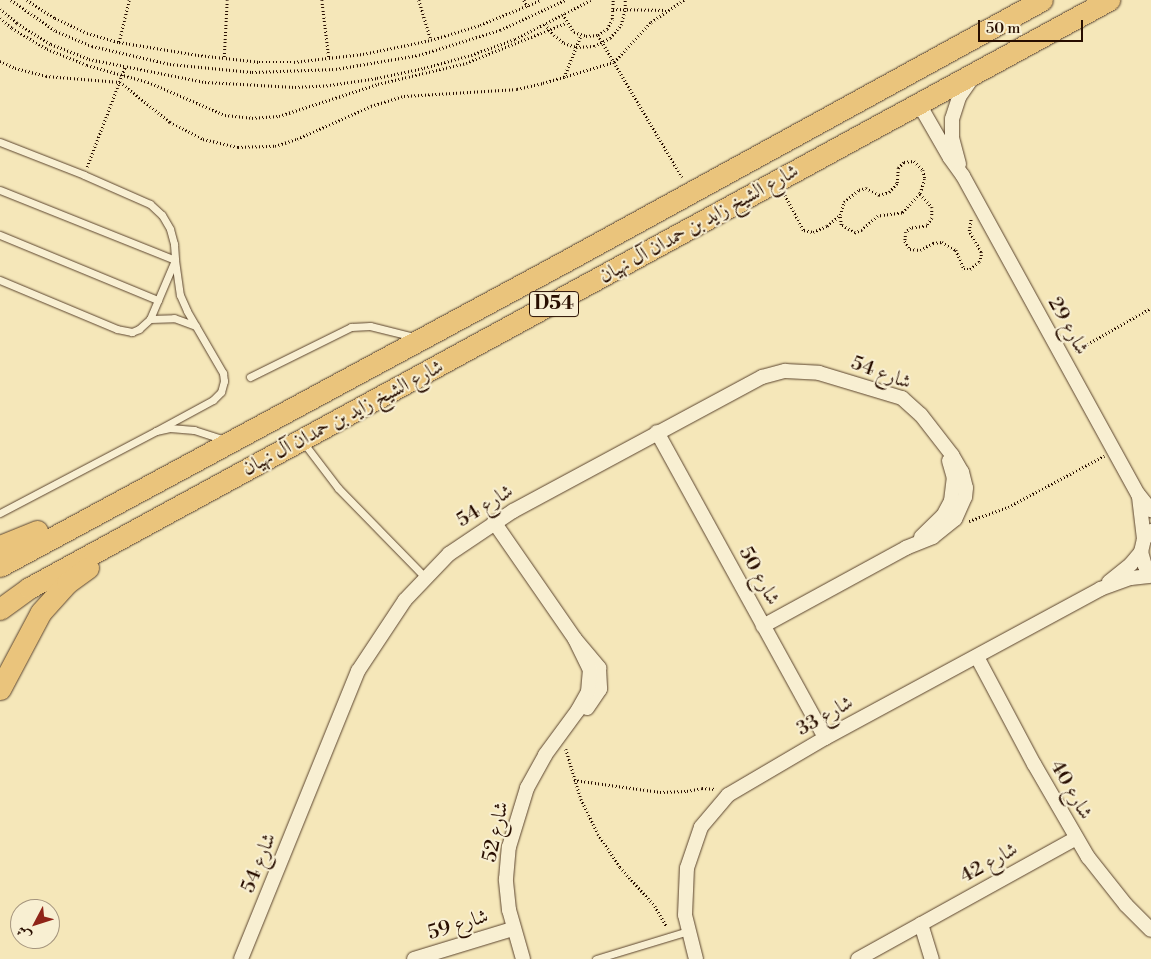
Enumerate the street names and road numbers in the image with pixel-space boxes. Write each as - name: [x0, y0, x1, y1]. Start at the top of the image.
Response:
- street label: شارع الشيخ زايد بن حمدان آل نهيان: [595, 159, 803, 289]
- road number: D54: [529, 288, 579, 320]
- street label: شارع 29: [1042, 293, 1094, 359]
- street label: شارع 54: [848, 351, 914, 395]
- street label: شارع الشيخ زايد بن حمدان آل نهيان: [238, 355, 448, 481]
- street label: شارع 54: [452, 479, 518, 533]
- street label: شارع 50: [733, 543, 785, 609]
- street label: شارع 33: [793, 691, 857, 741]
- street label: شارع 40: [1045, 756, 1097, 824]
- street label: شارع 52: [478, 800, 514, 864]
- street label: شارع 54: [236, 830, 282, 896]
- street label: شارع 42: [956, 837, 1022, 889]
- street label: شارع 59: [425, 904, 491, 946]

